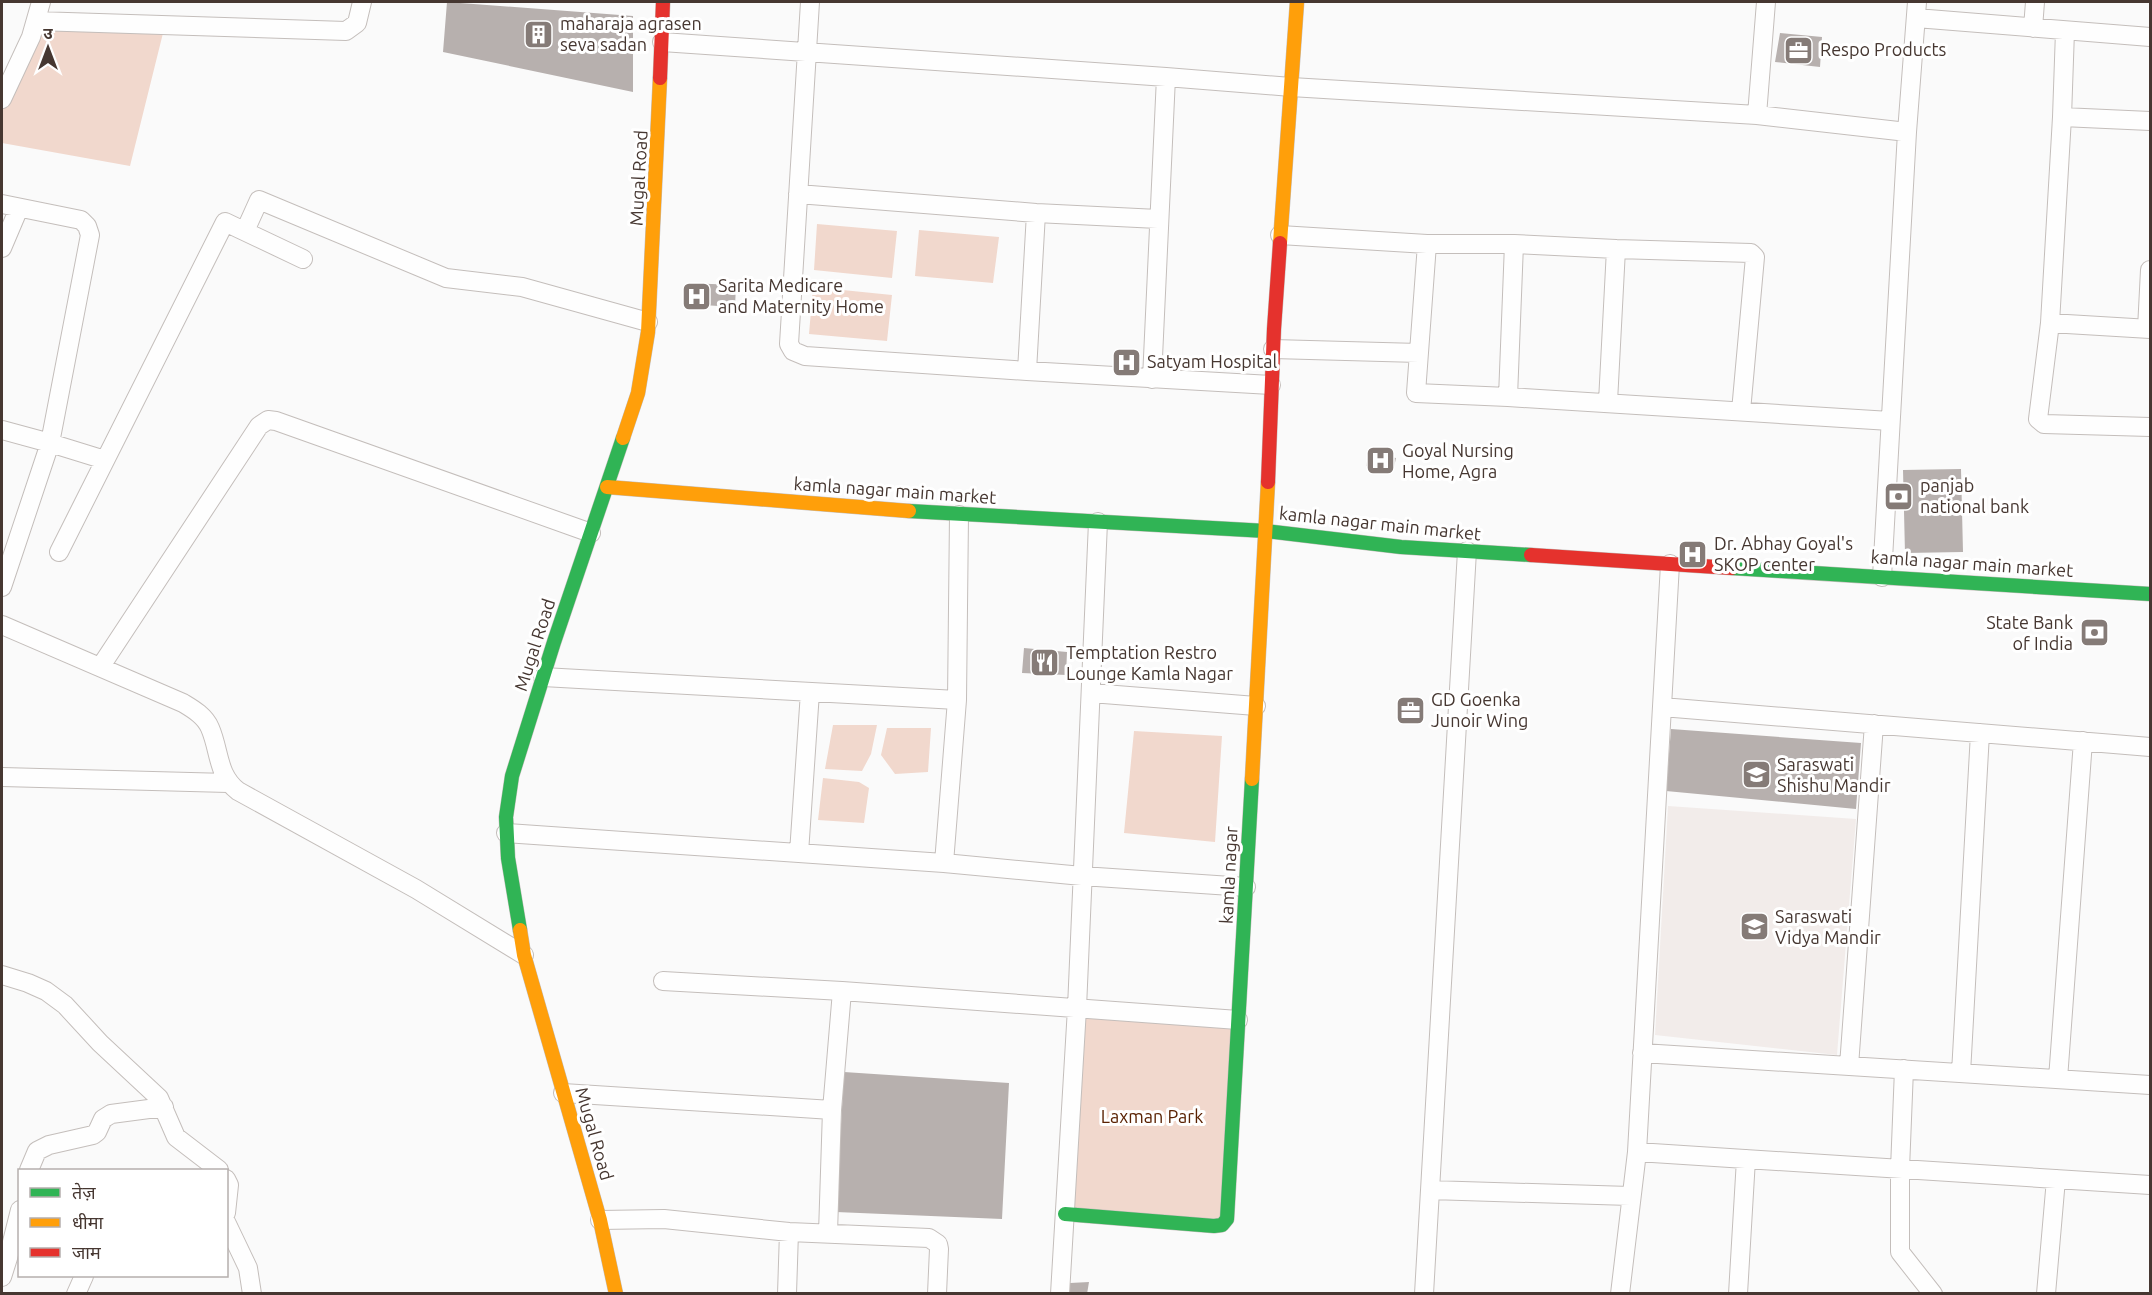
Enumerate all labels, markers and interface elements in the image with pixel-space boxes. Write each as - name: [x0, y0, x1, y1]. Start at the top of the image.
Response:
- place label: maharaja agrasen seva sadan: [560, 13, 702, 54]
- north arrow: [18, 18, 78, 78]
- building icon: maharaja agrasen seva sadan: [523, 18, 555, 50]
- text: उ: [43, 24, 53, 42]
- office icon: Respo Products: [1783, 34, 1815, 66]
- place label: Respo Products: [1820, 39, 1946, 59]
- street label: Mugal Road: [626, 130, 650, 226]
- place label: Sarita Medicare and Maternity Home: [718, 275, 884, 316]
- hospital icon: Sarita Medicare and Maternity Home: [681, 280, 713, 312]
- hospital icon: Satyam Hospital: [1110, 346, 1142, 378]
- place label: Satyam Hospital: [1147, 351, 1277, 371]
- place label: Goyal Nursing Home, Agra: [1402, 440, 1514, 481]
- hospital icon: Goyal Nursing Home, Agra: [1365, 445, 1397, 477]
- street label: kamla nagar main market: [793, 473, 997, 507]
- place label: panjab national bank: [1920, 475, 2029, 516]
- bank icon: panjab national bank: [1883, 480, 1915, 512]
- street label: kamla nagar main market: [1278, 502, 1482, 544]
- place label: Dr. Abhay Goyal's SKOP center: [1714, 533, 1853, 574]
- hospital icon: Dr. Abhay Goyal's SKOP center: [1677, 538, 1709, 570]
- street label: kamla nagar main market: [1870, 546, 2074, 580]
- street label: Mugal Road: [510, 596, 558, 693]
- place label: State Bank of India: [1986, 612, 2073, 653]
- bank icon: State Bank of India: [2078, 617, 2110, 649]
- place label: Temptation Restro Lounge Kamla Nagar: [1066, 642, 1233, 683]
- restaurant icon: Temptation Restro Lounge Kamla Nagar: [1029, 647, 1061, 679]
- place label: GD Goenka Junoir Wing: [1431, 689, 1528, 730]
- office icon: GD Goenka Junoir Wing: [1394, 694, 1426, 726]
- place label: Saraswati Shishu Mandir: [1777, 754, 1891, 795]
- school or university icon: Saraswati Shishu Mandir: [1740, 759, 1772, 791]
- street label: kamla nagar: [1215, 825, 1241, 924]
- place label: Saraswati Vidya Mandir: [1775, 906, 1881, 947]
- school or university icon: Saraswati Vidya Mandir: [1738, 911, 1770, 943]
- street label: Mugal Road: [572, 1085, 618, 1183]
- park label: Laxman Park: [1101, 1106, 1203, 1126]
- legend: [18, 1169, 228, 1277]
- text: तेज़: [72, 1182, 96, 1202]
- text: धीमा: [72, 1212, 103, 1232]
- text: जाम: [72, 1242, 102, 1262]

